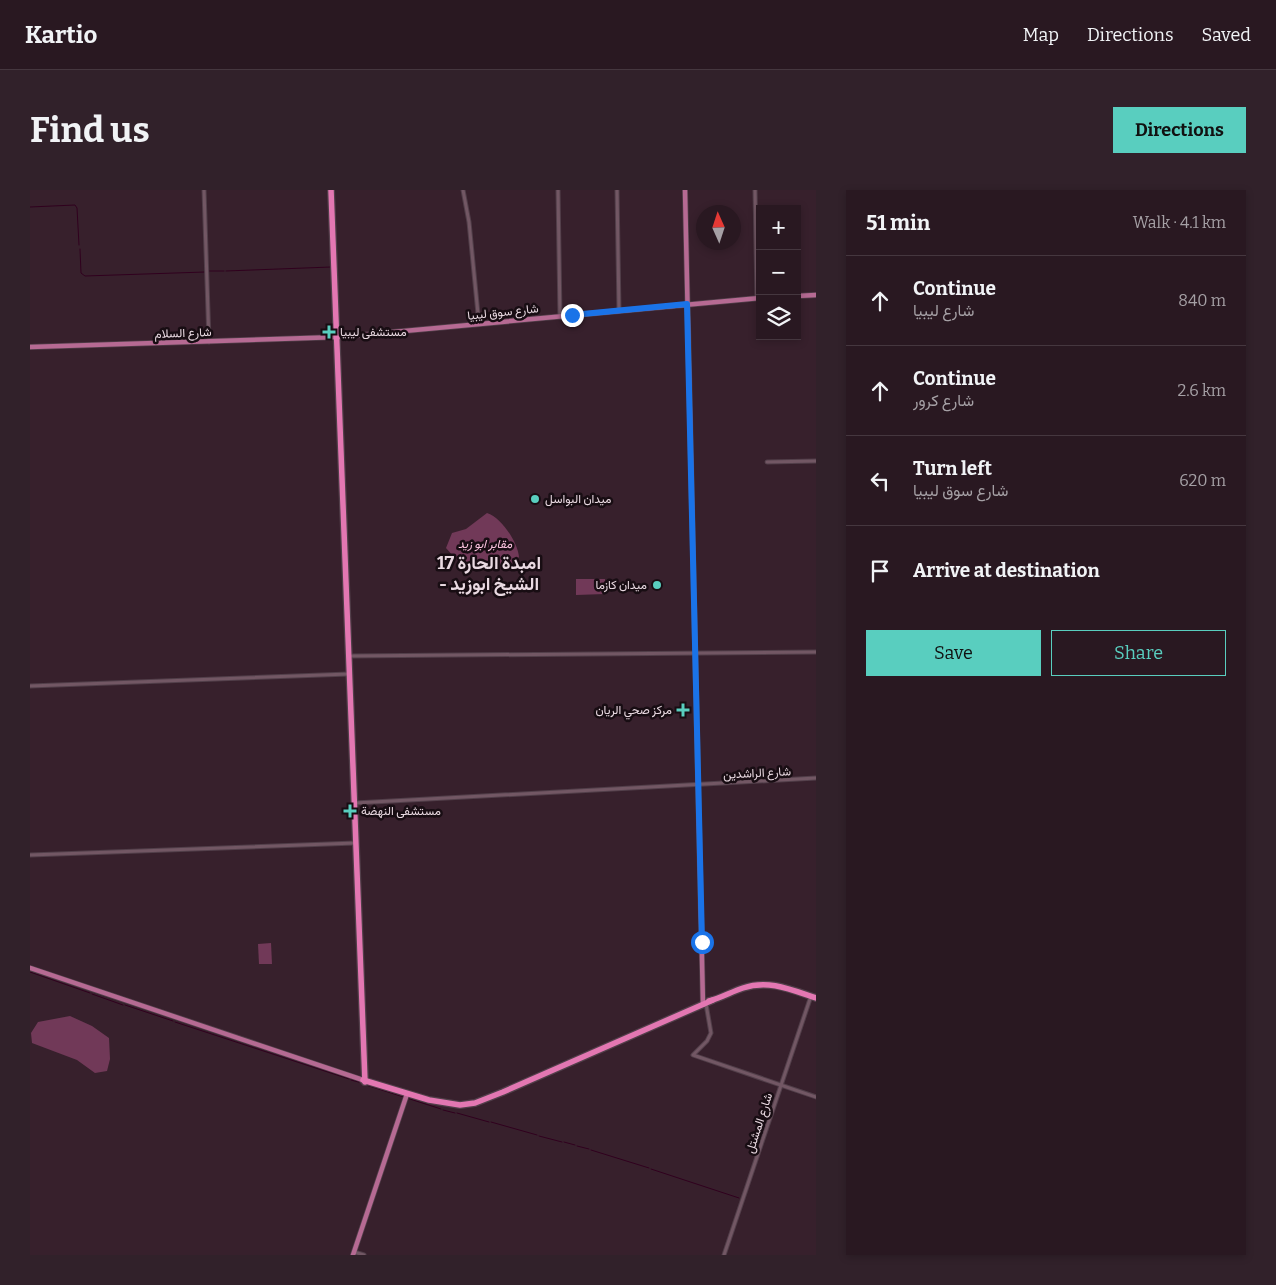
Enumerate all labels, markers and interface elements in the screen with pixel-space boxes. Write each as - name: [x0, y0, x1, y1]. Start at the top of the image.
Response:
- text: Kartio: [25, 21, 97, 49]
- text: Map: [1023, 24, 1059, 46]
- text: Directions: [1087, 24, 1174, 46]
- text: Saved: [1202, 24, 1251, 46]
- button: Directions: [1113, 107, 1246, 153]
- text: Find us: [30, 109, 150, 151]
- north arrow: [696, 205, 741, 250]
- map controls: [756, 205, 801, 340]
- button: +: [756, 205, 801, 250]
- text: 51 min: [866, 210, 930, 236]
- text: Walk · 4.1 km: [1133, 213, 1226, 232]
- button: −: [756, 250, 801, 295]
- text: Continue: [913, 277, 996, 300]
- icon: ahead: [866, 287, 894, 315]
- text: 840 m: [1178, 291, 1226, 310]
- button: layers: [756, 295, 801, 340]
- street label: شارع سوق ليبيا: [467, 301, 540, 325]
- text: شارع ليبيا: [913, 301, 974, 320]
- route end: [561, 304, 584, 327]
- street label: شارع السلام: [154, 325, 212, 343]
- marker: مستشفى ليبيا: [322, 325, 336, 339]
- place label: مستشفى ليبيا: [340, 325, 407, 340]
- text: Continue: [913, 367, 996, 390]
- icon: ahead: [866, 377, 894, 405]
- text: 2.6 km: [1178, 381, 1226, 400]
- text: شارع كرور: [913, 391, 974, 410]
- text: Turn left: [913, 457, 992, 480]
- icon: left: [866, 467, 894, 495]
- text: 620 m: [1179, 471, 1226, 490]
- text: شارع سوق ليبيا: [913, 481, 1008, 500]
- place label: ميدان البواسل: [545, 492, 611, 507]
- marker: ميدان البواسل: [529, 493, 541, 505]
- park label: مقابر ابو زيد: [458, 537, 513, 552]
- district label: امبدة الحارة 17 - الشيخ ابوزيد: [437, 552, 541, 596]
- icon: arrive: [866, 557, 894, 585]
- text: Arrive at destination: [913, 559, 1100, 582]
- place label: ميدان كازما: [595, 578, 647, 593]
- marker: ميدان كازما: [651, 579, 663, 591]
- button: Save: [866, 630, 1041, 676]
- button: Share: [1051, 630, 1226, 676]
- place label: مركز صحي الريان: [595, 703, 672, 720]
- marker: مركز صحي الريان: [676, 703, 690, 717]
- street label: شارع الراشدين: [723, 764, 791, 784]
- marker: مستشفى النهضة: [343, 804, 357, 818]
- place label: مستشفى النهضة: [361, 804, 441, 819]
- route start: [691, 931, 714, 954]
- street label: شارع المشتل: [743, 1091, 777, 1155]

